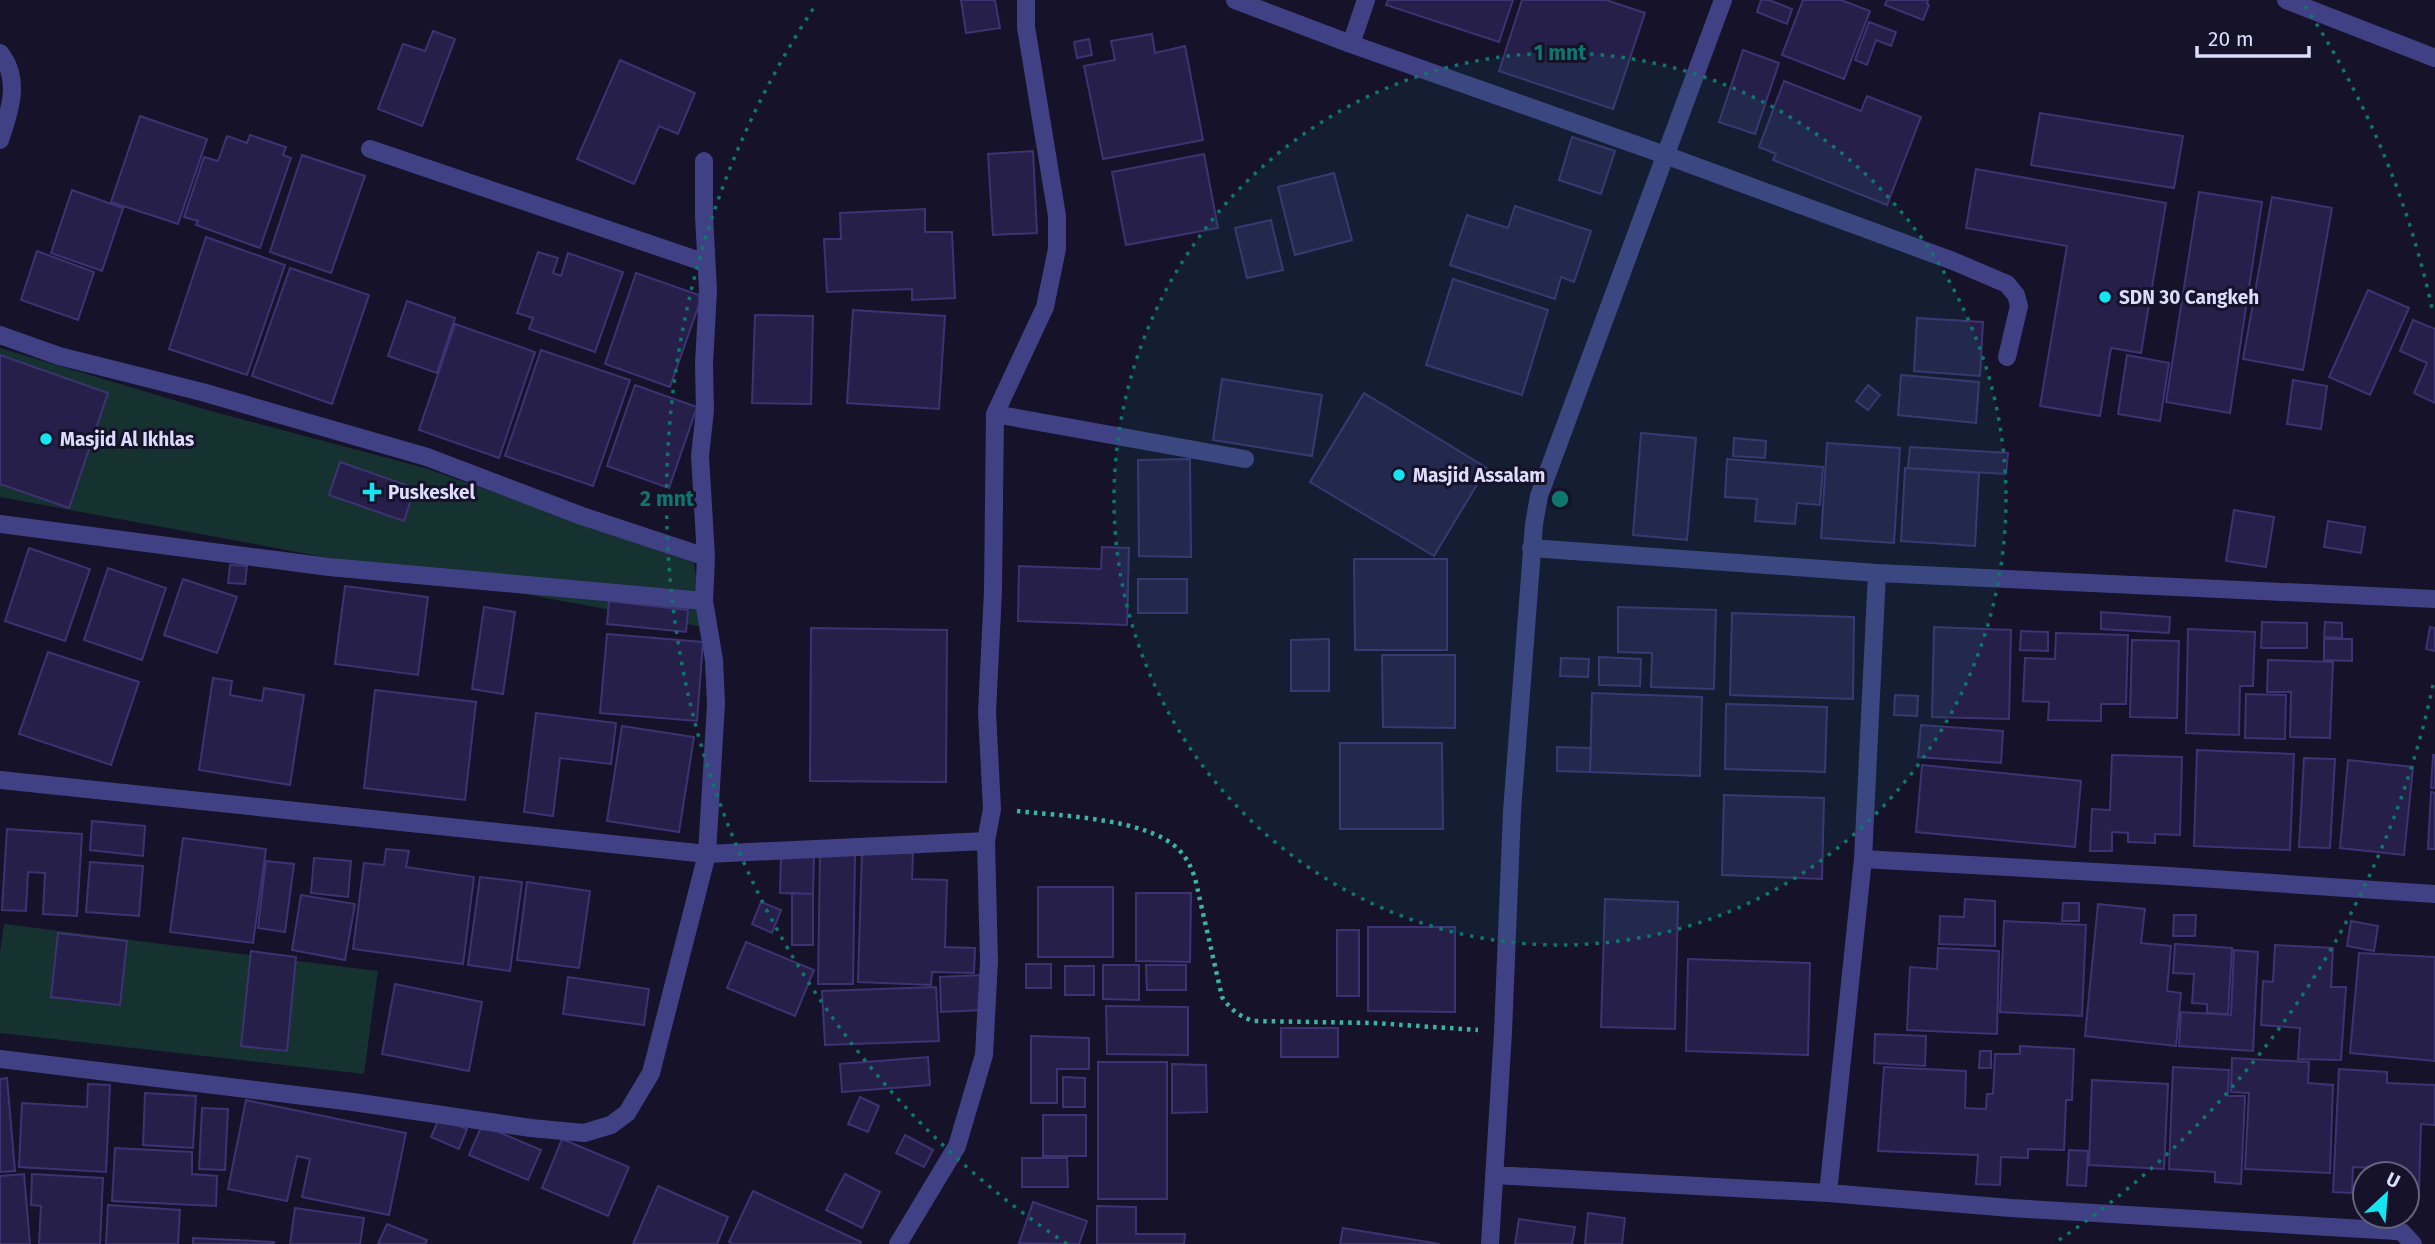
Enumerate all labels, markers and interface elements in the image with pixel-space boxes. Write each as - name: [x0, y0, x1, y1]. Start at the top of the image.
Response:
- scale bar: [2197, 14, 2309, 58]
- text: 20 m: [2208, 26, 2254, 52]
- text: 1 mnt: [1534, 40, 1587, 66]
- place label: SDN 30 Cangkeh: [2119, 286, 2259, 309]
- marker: SDN 30 Cangkeh: [2097, 289, 2113, 305]
- place label: Masjid Al Ikhlas: [60, 428, 194, 451]
- marker: Masjid Al Ikhlas: [38, 431, 54, 447]
- place label: Masjid Assalam: [1413, 464, 1545, 487]
- marker: Masjid Assalam: [1391, 467, 1407, 483]
- place label: Puskeskel: [388, 481, 476, 504]
- marker: Puskeskel: [362, 482, 382, 502]
- text: 2 mnt: [640, 486, 695, 512]
- centre of rings: [1548, 487, 1572, 511]
- north arrow: [2351, 1160, 2421, 1230]
- text: U: [2383, 1167, 2404, 1193]

